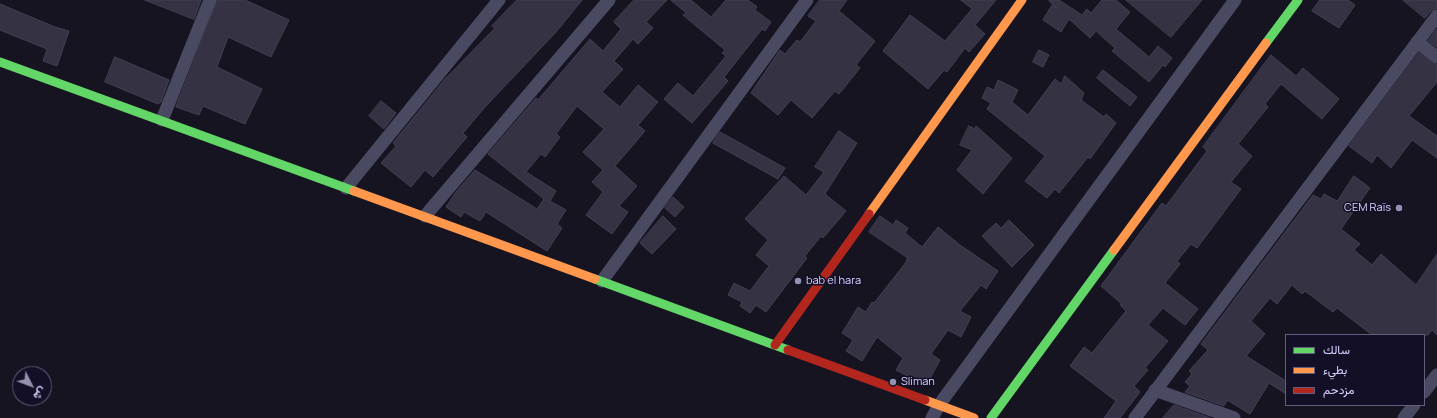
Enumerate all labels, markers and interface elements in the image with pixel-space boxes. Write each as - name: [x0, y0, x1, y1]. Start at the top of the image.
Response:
- place label: CEM Raïs: [1344, 201, 1391, 215]
- marker: CEM Raïs: [1394, 203, 1404, 213]
- place label: bab el hara: [806, 274, 861, 288]
- marker: bab el hara: [793, 276, 803, 286]
- legend: [1285, 334, 1425, 406]
- text: سالك: [1323, 341, 1350, 358]
- text: بطيء: [1323, 361, 1347, 378]
- north arrow: [12, 366, 52, 406]
- place label: Sliman: [901, 375, 935, 389]
- marker: Sliman: [888, 377, 898, 387]
- text: مزدحم: [1323, 381, 1354, 398]
- text: ش: [31, 384, 51, 404]

